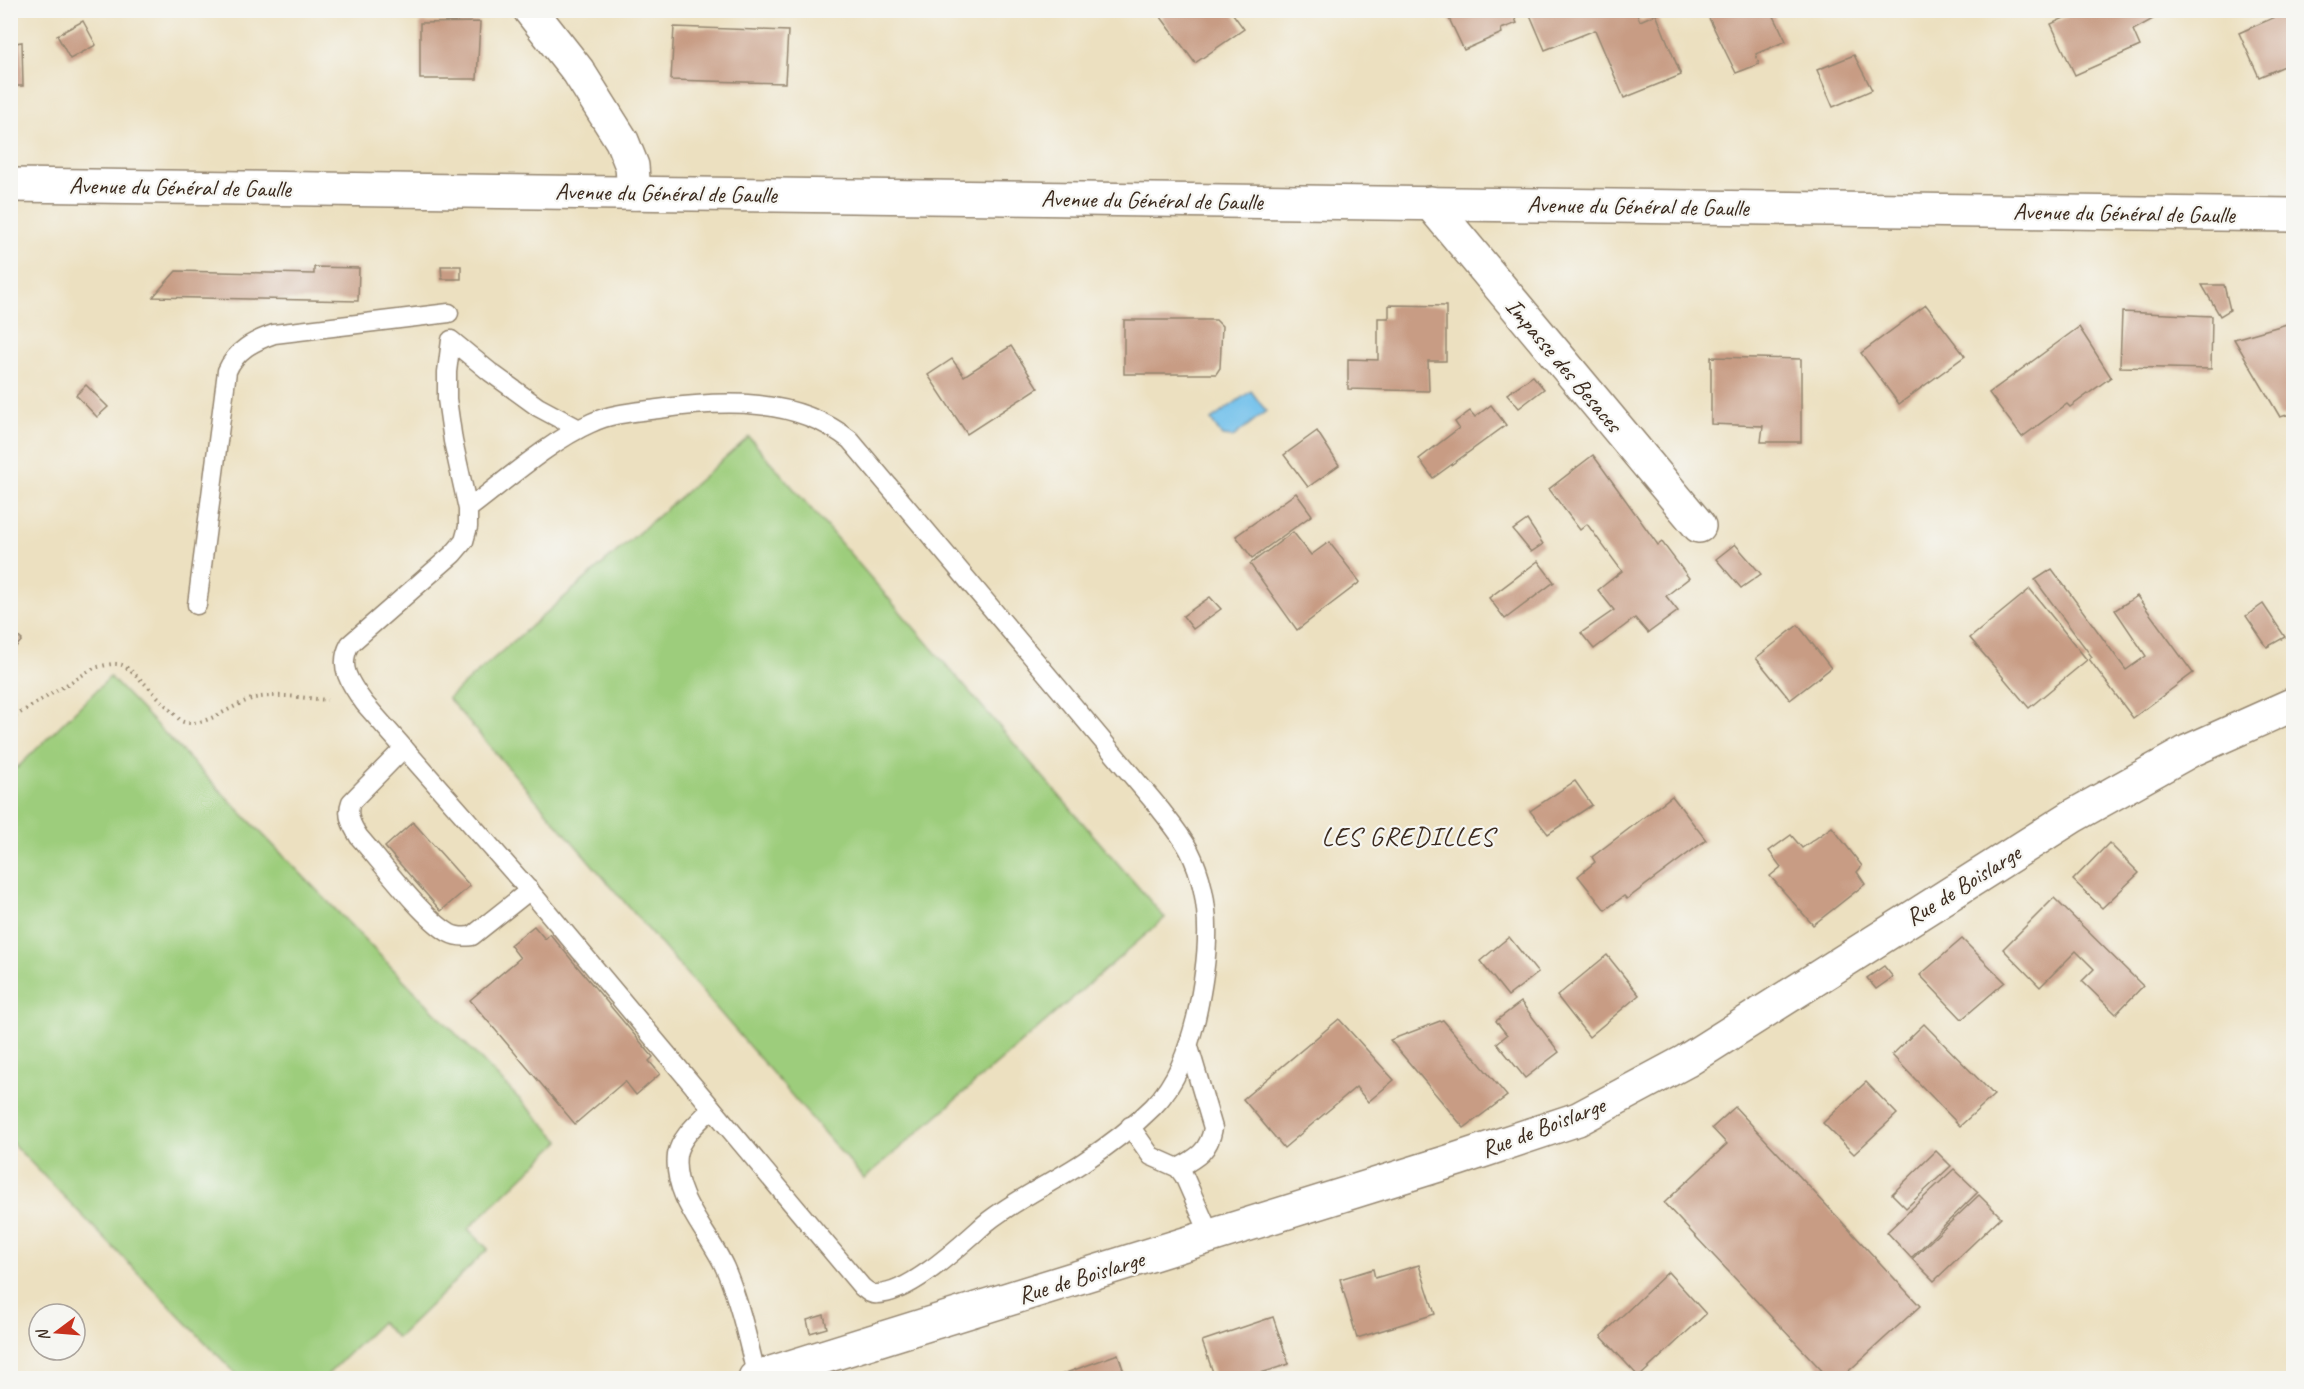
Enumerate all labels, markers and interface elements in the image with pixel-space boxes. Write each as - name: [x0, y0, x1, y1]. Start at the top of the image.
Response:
- street label: Avenue du Général de Gaulle: [69, 170, 293, 204]
- street label: Avenue du Général de Gaulle: [555, 176, 779, 210]
- street label: Avenue du Général de Gaulle: [1041, 183, 1265, 217]
- street label: Avenue du Général de Gaulle: [1527, 189, 1751, 223]
- street label: Avenue du Général de Gaulle: [2013, 196, 2237, 230]
- street label: Impasse des Besaces: [1499, 292, 1630, 440]
- district label: LES GREDILLES: [1321, 820, 1498, 853]
- street label: Rue de Boislarge: [1900, 837, 2028, 932]
- street label: Rue de Boislarge: [1477, 1089, 1611, 1164]
- street label: Rue de Boislarge: [1014, 1243, 1150, 1310]
- north arrow: [27, 1302, 87, 1362]
- text: N: [32, 1325, 55, 1343]

